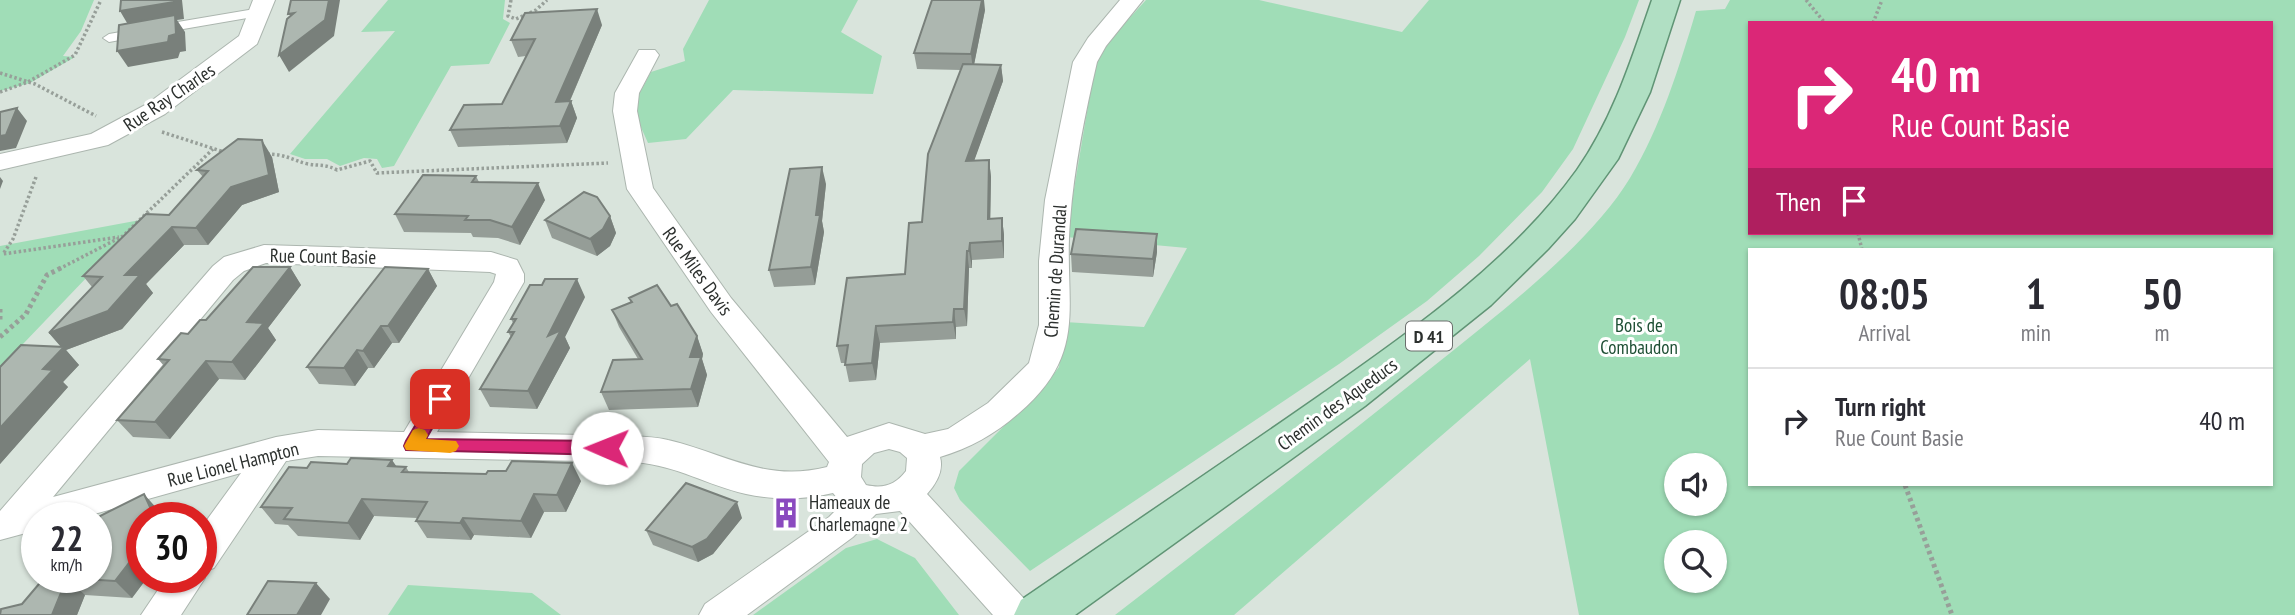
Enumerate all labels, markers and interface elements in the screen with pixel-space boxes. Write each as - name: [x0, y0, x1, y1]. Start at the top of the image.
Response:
- text: 40 m: [1891, 42, 1980, 106]
- icon: right: [1776, 49, 1867, 140]
- street label: Rue Ray Charles: [119, 58, 219, 136]
- text: Rue Count Basie: [1891, 104, 2070, 146]
- icon: arrive: [1835, 182, 1873, 220]
- text: Then: [1776, 185, 1821, 218]
- street label: Chemin de Durandal: [1038, 203, 1072, 338]
- street label: Rue Miles Davis: [658, 222, 738, 320]
- street label: Rue Count Basie: [270, 243, 377, 269]
- text: 08:05: [1839, 266, 1930, 321]
- text: 1: [2026, 266, 2046, 321]
- text: 50: [2142, 266, 2182, 321]
- park label: Bois de Combaudon: [1600, 313, 1678, 359]
- text: Arrival: [1858, 318, 1910, 347]
- text: min: [2021, 318, 2051, 347]
- text: m: [2154, 318, 2169, 347]
- road number: D 41: [1406, 322, 1452, 350]
- street label: Chemin des Aqueducs: [1272, 352, 1402, 456]
- pin: [410, 369, 470, 429]
- icon: arrive: [421, 380, 459, 418]
- text: Turn right: [1835, 390, 1926, 423]
- icon: right: [1776, 402, 1814, 440]
- text: 40 m: [2199, 404, 2245, 437]
- position arrow: [570, 411, 644, 485]
- text: Rue Count Basie: [1835, 423, 1964, 452]
- street label: Rue Lionel Hampton: [165, 436, 301, 492]
- map controls: [1664, 453, 1727, 593]
- button: sound: [1664, 453, 1727, 516]
- place label: Hameaux de Charlemagne 2: [809, 490, 908, 536]
- building icon: Hameaux de Charlemagne 2: [769, 496, 803, 530]
- speed limit sign: 30: [126, 502, 217, 593]
- text: 22: [50, 515, 83, 561]
- button: search: [1664, 530, 1727, 593]
- text: km/h: [51, 553, 82, 576]

